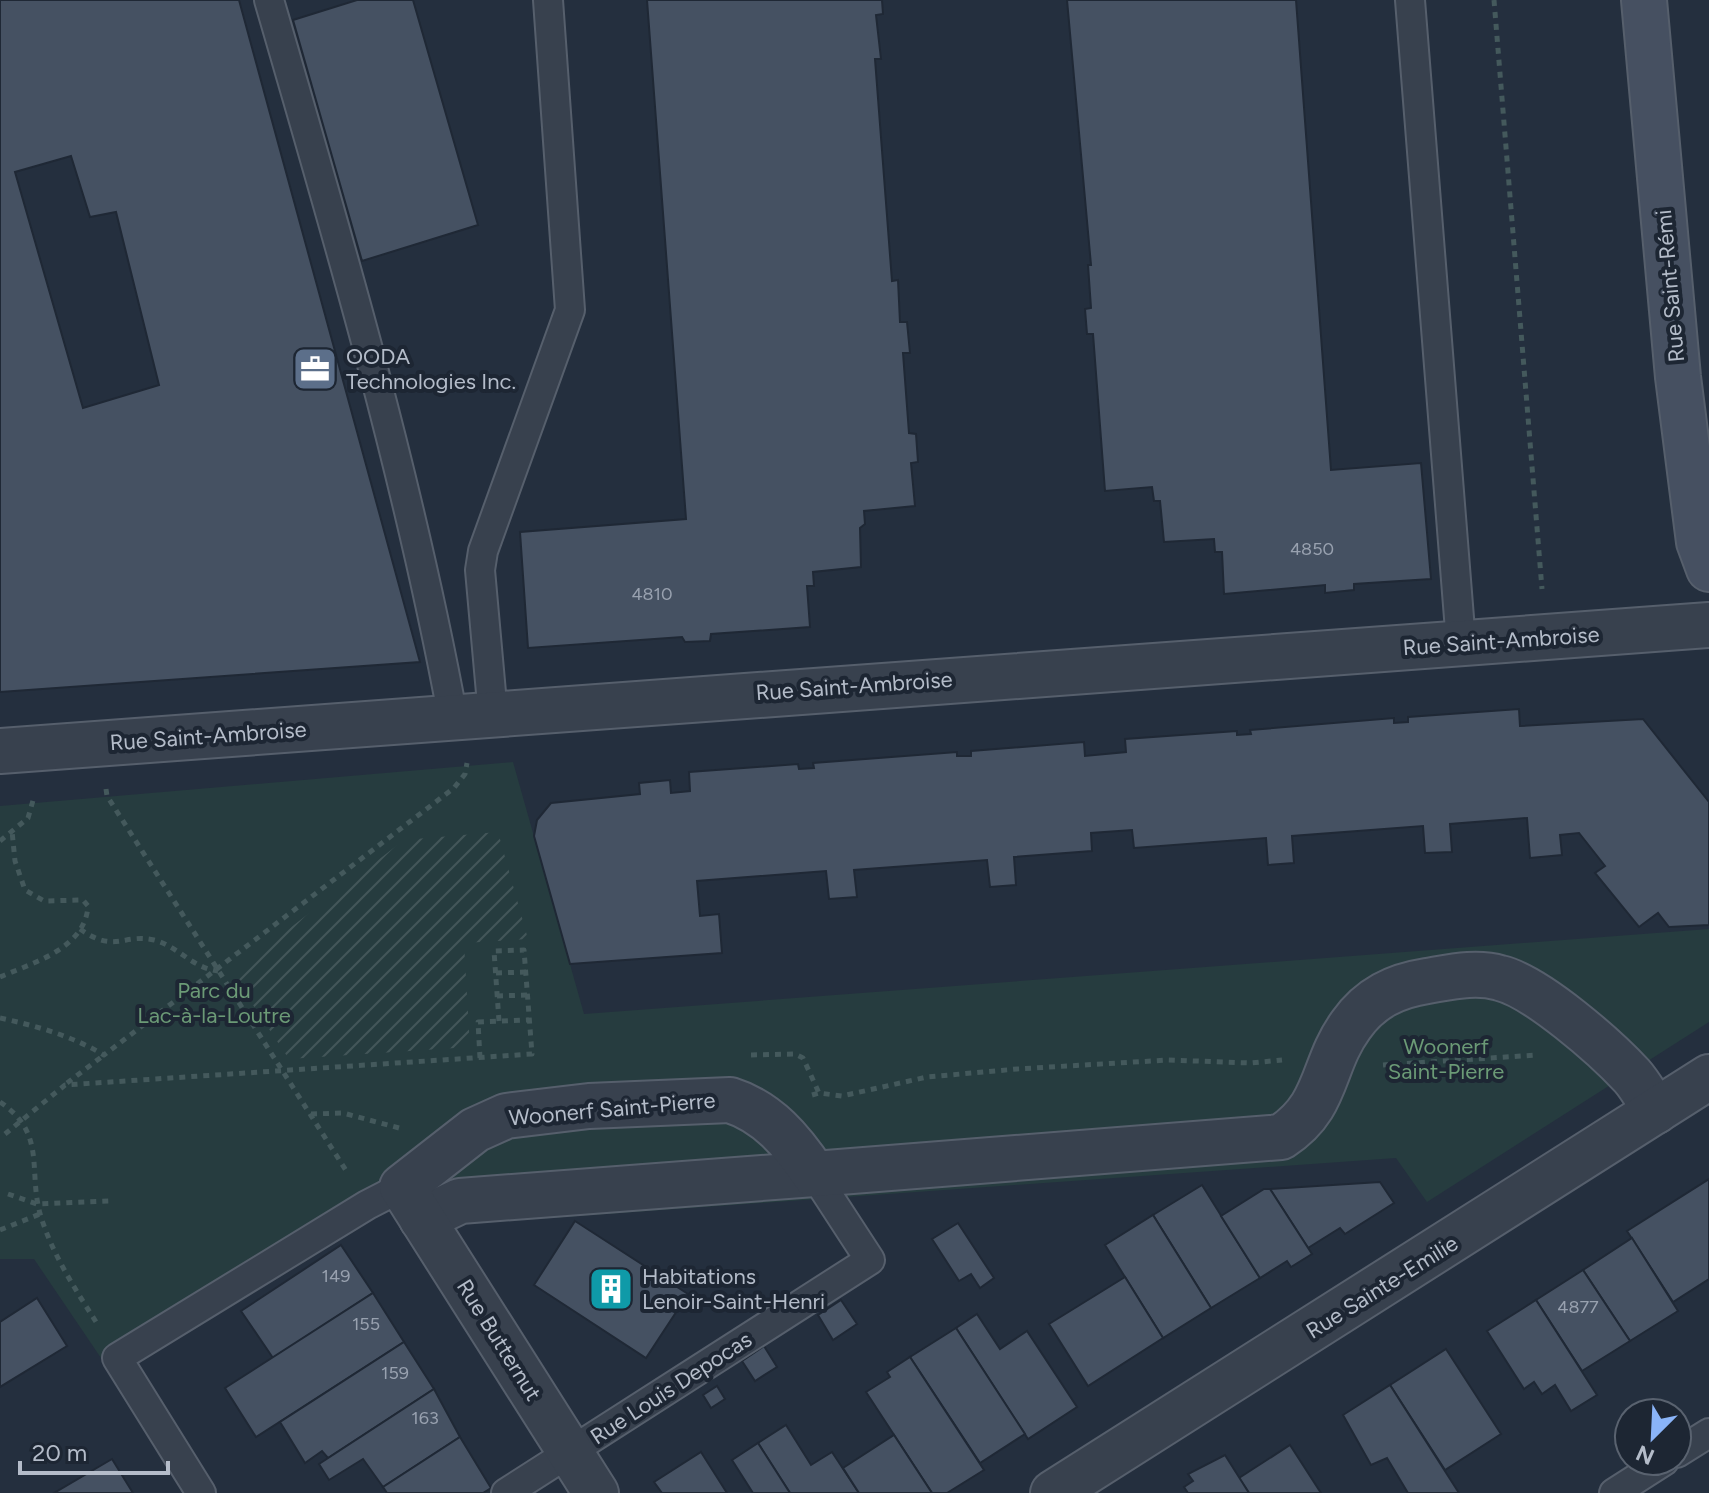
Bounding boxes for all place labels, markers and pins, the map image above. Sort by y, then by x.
place label: OODA Technologies Inc. [346,343,516,395]
office icon: OODA Technologies Inc. [291,345,339,393]
place label: Habitations Lenoir-Saint-Henri [642,1263,825,1315]
building icon: Habitations Lenoir-Saint-Henri [587,1265,635,1313]

